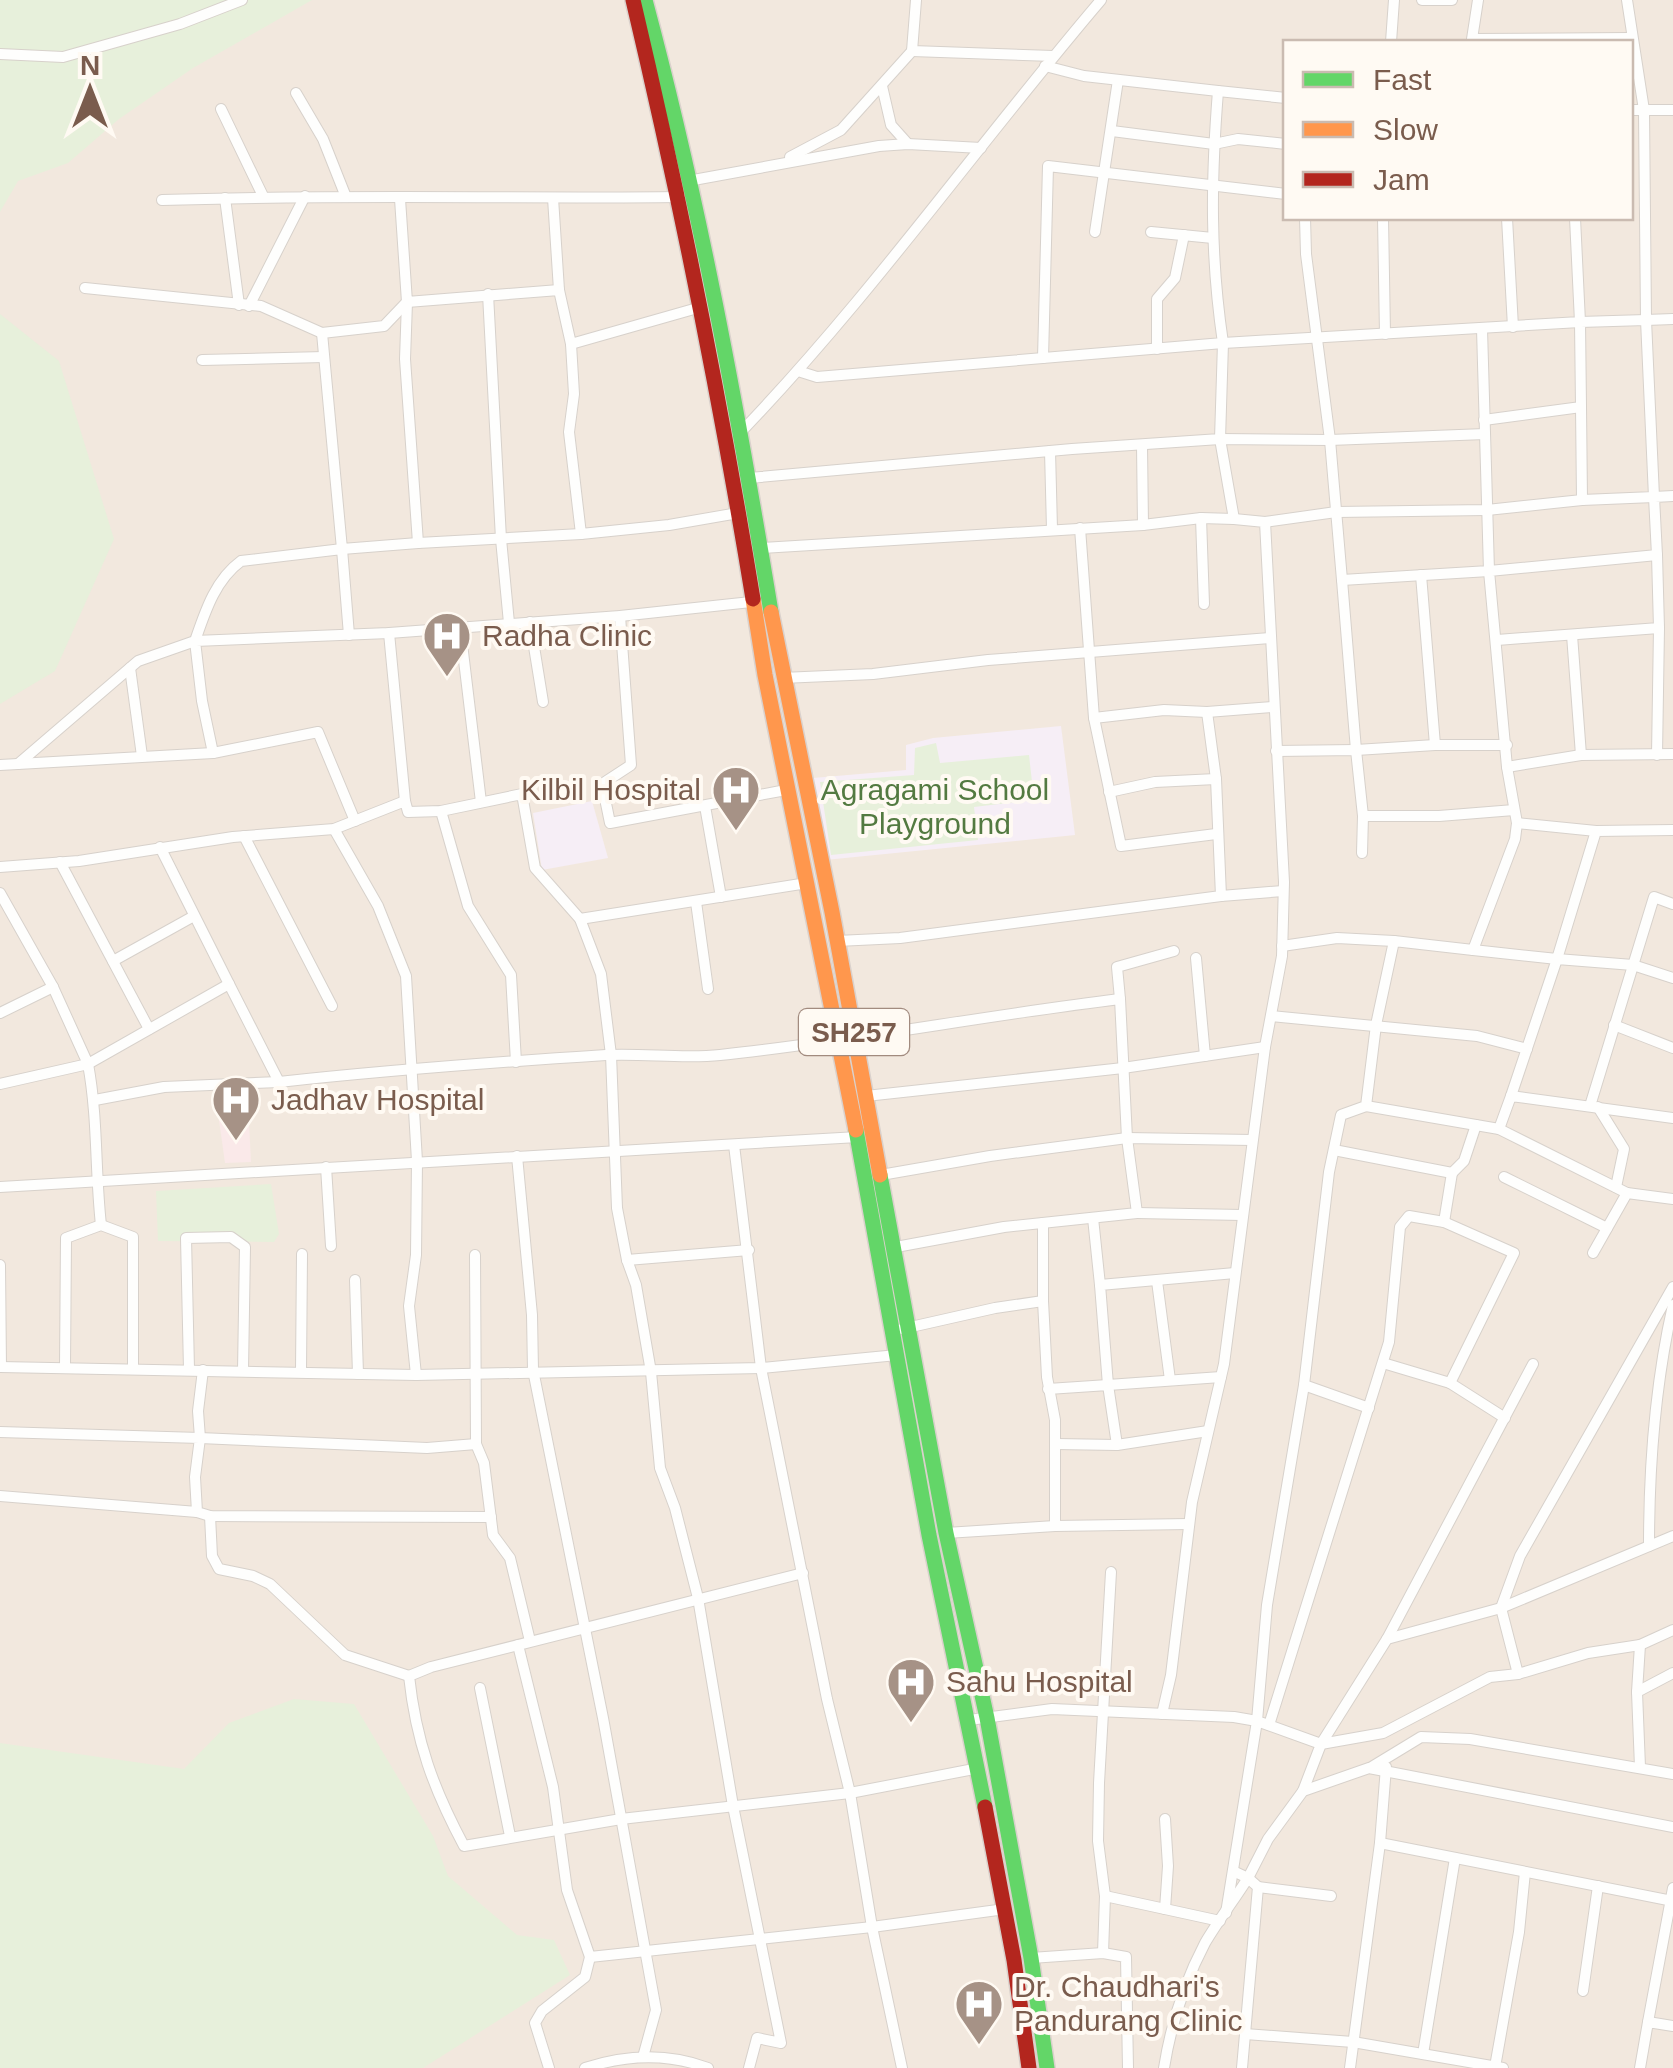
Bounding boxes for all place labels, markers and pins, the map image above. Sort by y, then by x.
hospital icon: Radha Clinic [421,610,473,678]
place label: Radha Clinic [482,619,652,652]
hospital icon: Kilbil Hospital [710,764,762,832]
place label: Kilbil Hospital [521,773,701,806]
hospital icon: Jadhav Hospital [210,1074,262,1142]
place label: Jadhav Hospital [271,1083,484,1116]
hospital icon: Sahu Hospital [885,1656,937,1724]
place label: Sahu Hospital [946,1665,1133,1698]
place label: Dr. Chaudhari's Pandurang Clinic [1014,1970,1242,2037]
hospital icon: Dr. Chaudhari's Pandurang Clinic [953,1978,1005,2046]

